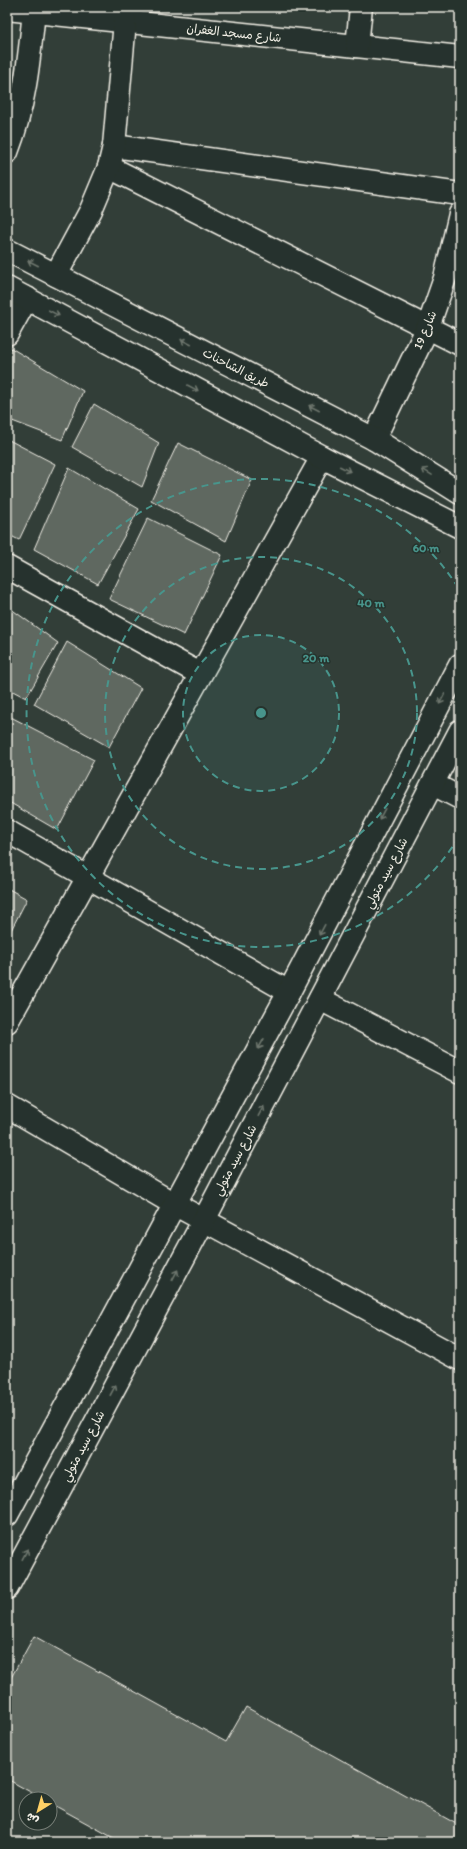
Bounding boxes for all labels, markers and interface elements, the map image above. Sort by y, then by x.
street label: شارع مسجد الغفران [186,21,282,47]
one-way arrow [27,259,39,267]
street label: شارع 19 [411,309,441,352]
one-way arrow [48,310,60,317]
one-way arrow [180,338,192,345]
street label: طريق الشاحنات [200,345,272,391]
one-way arrow [187,384,199,392]
one-way arrow [308,404,320,411]
one-way arrow [339,466,351,473]
one-way arrow [422,468,433,476]
text: 60 m [413,541,440,555]
text: 40 m [357,596,386,610]
text: 20 m [303,651,330,665]
one-way arrow [438,693,445,705]
centre of rings [254,706,268,720]
one-way arrow [378,808,385,820]
street label: شارع سيد متولي [361,835,414,913]
one-way arrow [317,923,325,935]
one-way arrow [256,1038,264,1050]
one-way arrow [258,1105,266,1117]
street label: شارع سيد متولي [210,1122,263,1200]
one-way arrow [171,1269,179,1281]
one-way arrow [110,1384,117,1396]
street label: شارع سيد متولي [58,1408,111,1486]
one-way arrow [22,1548,30,1560]
north arrow [18,1791,58,1831]
text: ش [24,1810,41,1827]

